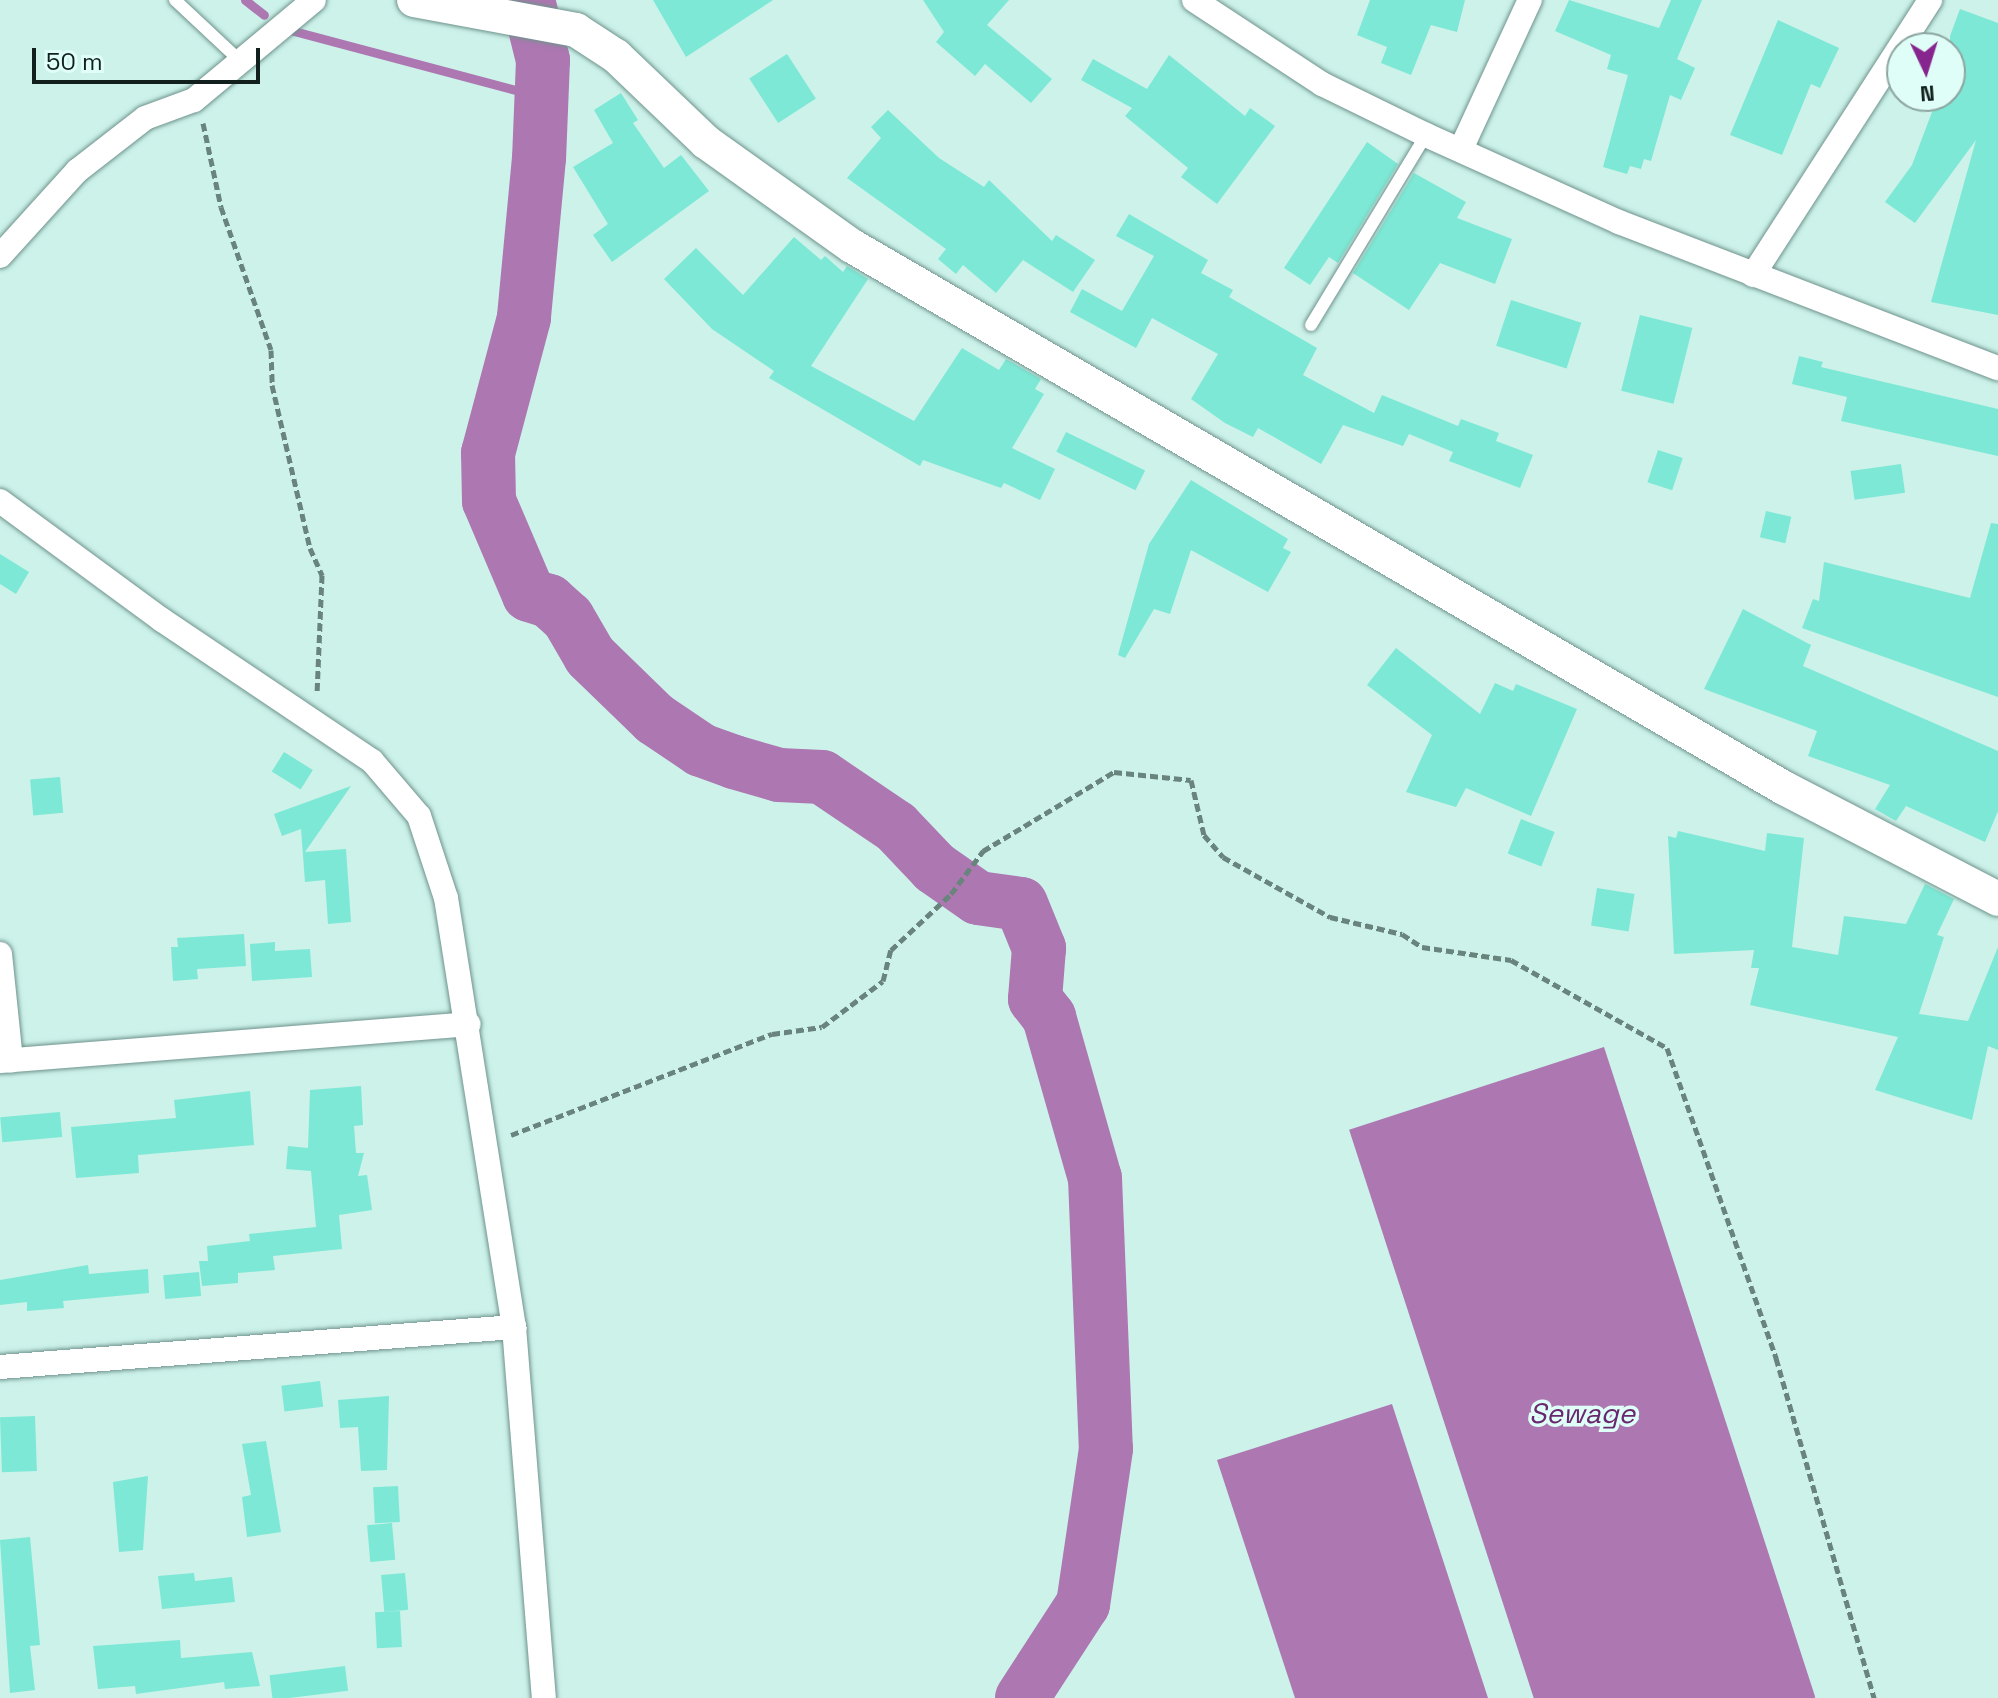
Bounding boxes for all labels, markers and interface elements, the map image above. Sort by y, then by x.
scale bar [36,32,264,82]
north arrow [1886,32,1966,112]
text: 50 m [46,46,103,77]
text: N [1919,79,1936,108]
water label: Sewage [1529,1396,1635,1430]

